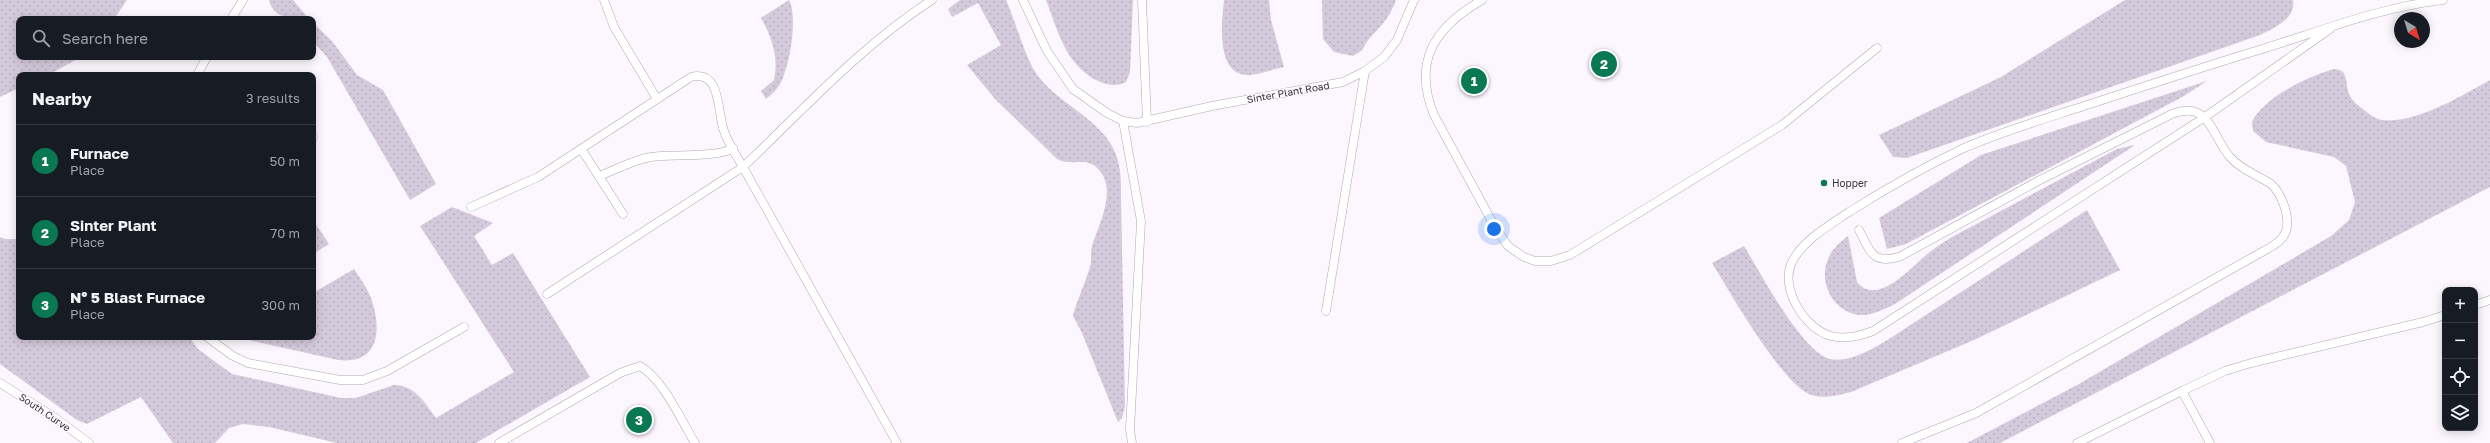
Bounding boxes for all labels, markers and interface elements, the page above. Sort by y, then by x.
north arrow [2394,12,2430,48]
search box [16,16,316,60]
icon: search [30,27,52,49]
text: Search here [62,29,148,47]
pin: 2 [1591,49,1617,79]
pin: 1 [1461,66,1487,96]
street label: Sinter Plant Road [1246,79,1330,105]
text: Nearby [32,88,92,109]
text: 3 results [246,90,300,106]
text: Furnace [70,144,129,162]
text: 1 [42,153,48,169]
text: 50 m [270,153,300,169]
text: Place [70,162,105,178]
place label: Hopper [1832,177,1868,189]
marker: Hopper [1819,178,1829,188]
text: Sinter Plant [70,216,157,234]
your location [1484,219,1504,239]
text: 2 [41,225,49,241]
text: 70 m [270,225,300,241]
text: Place [70,234,105,250]
map controls [2442,287,2478,431]
button: + [2442,287,2478,323]
text: Nº 5 Blast Furnace [70,288,205,306]
text: 3 [41,297,49,313]
text: 300 m [262,297,300,313]
text: Place [70,306,105,322]
button: − [2442,323,2478,359]
button: locate [2442,359,2478,395]
street label: South Curve [17,390,73,434]
button: layers [2442,395,2478,431]
pin: 3 [626,405,652,435]

